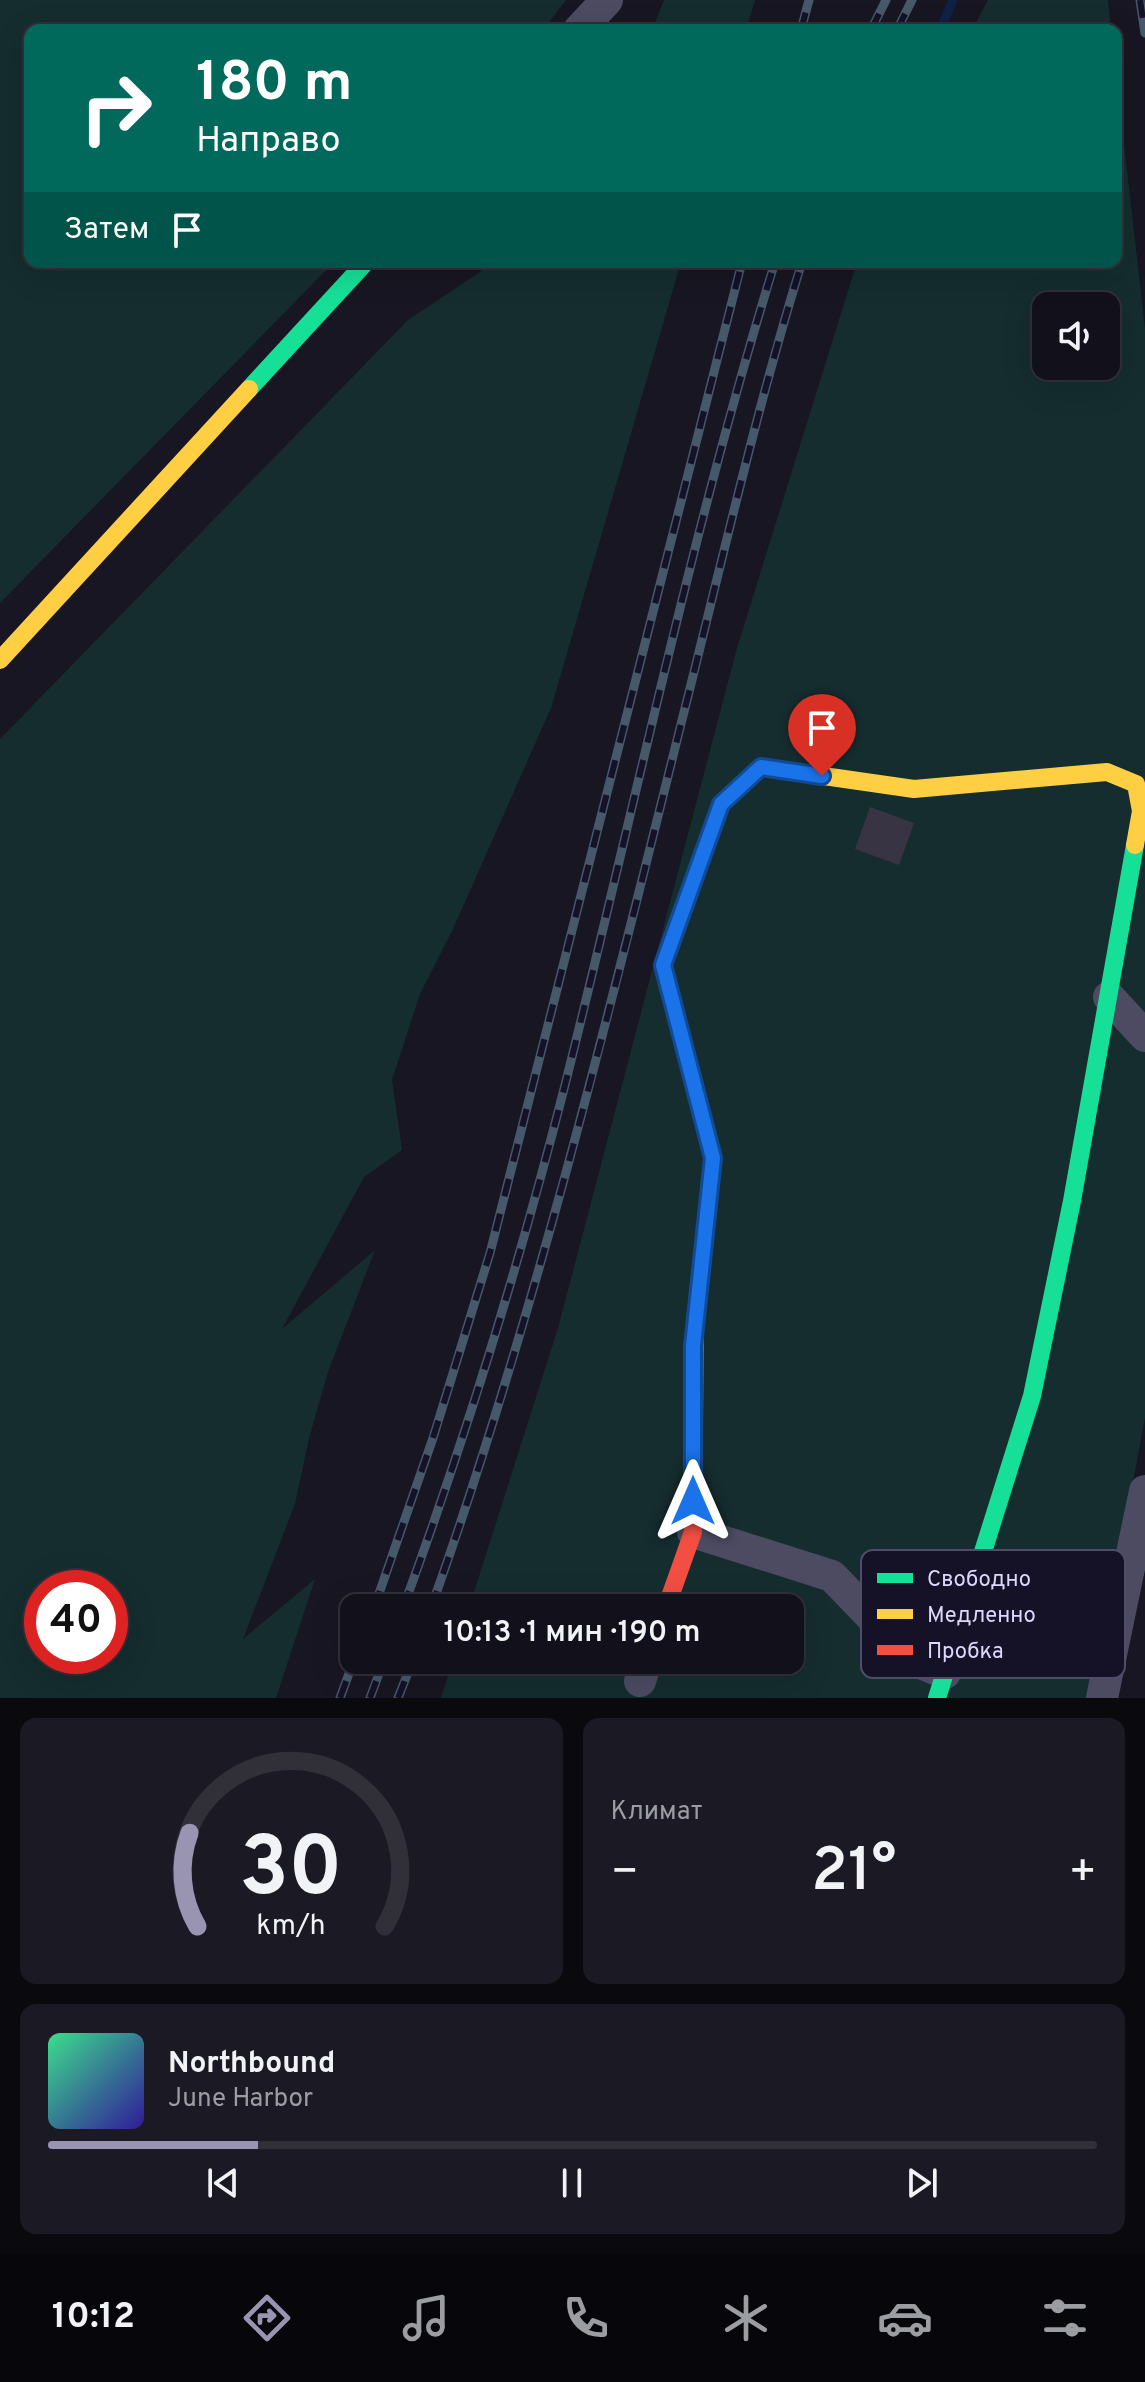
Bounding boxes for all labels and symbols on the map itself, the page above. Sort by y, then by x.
pin [788,694,856,776]
position arrow [651,1459,735,1543]
legend [861,1550,1125,1678]
text: Свободно [927,1567,1031,1594]
speed limit sign: 40 [24,1570,128,1674]
text: Медленно [927,1603,1036,1630]
text: Пробка [927,1639,1004,1666]

